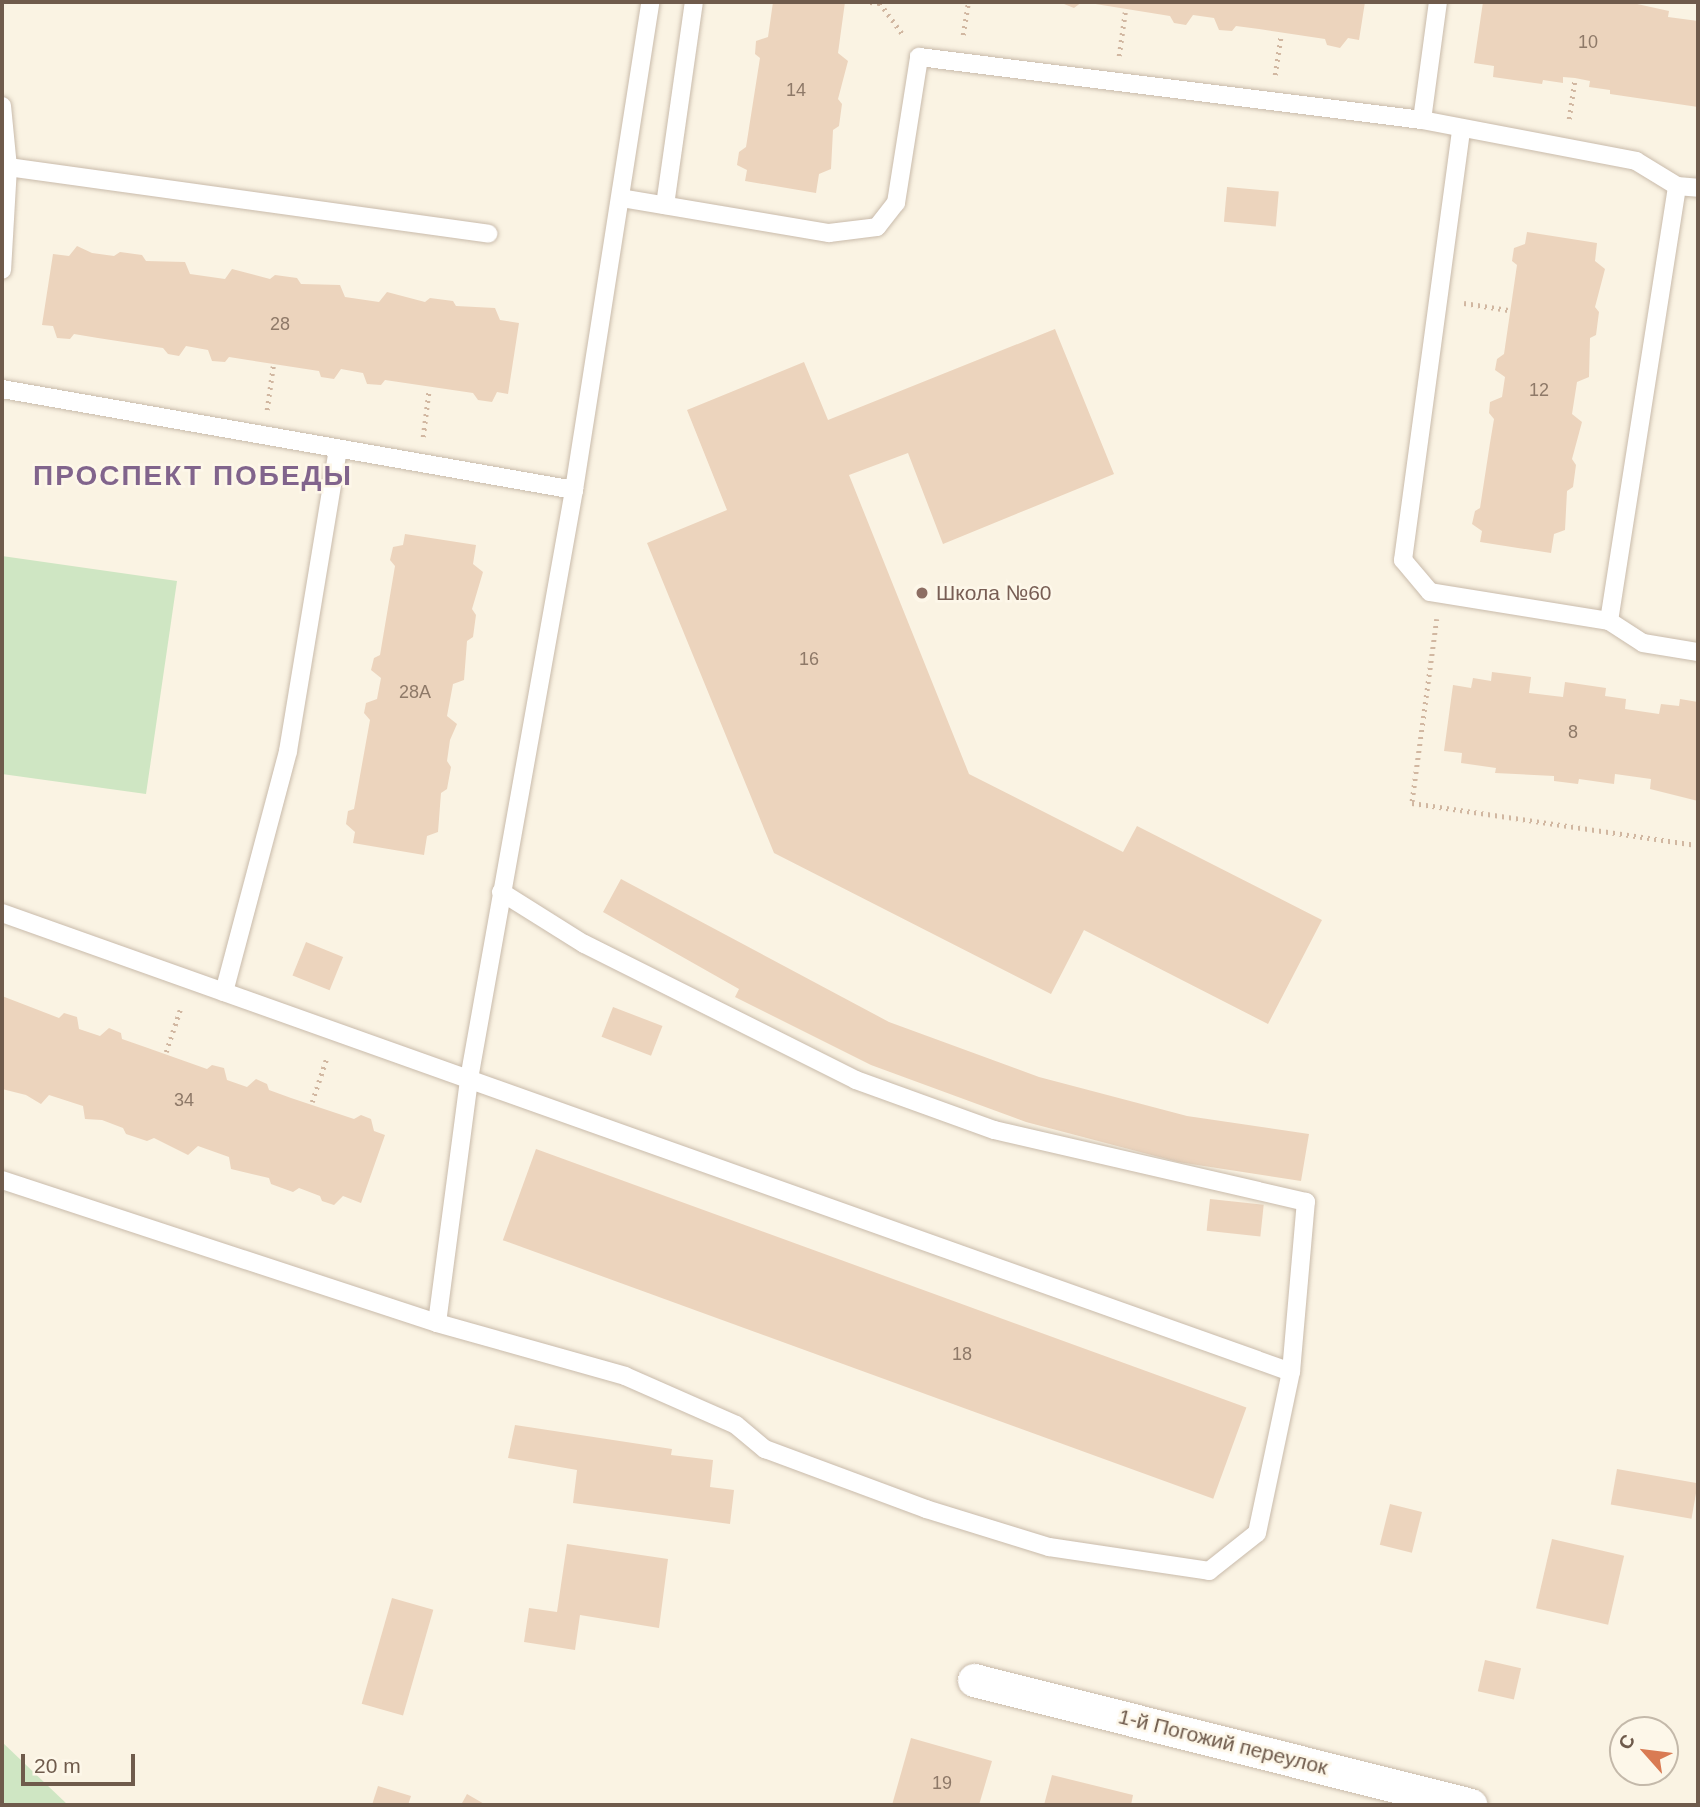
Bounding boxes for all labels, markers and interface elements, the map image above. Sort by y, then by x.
house number: 10 [1578,31,1598,53]
house number: 14 [786,79,806,101]
house number: 28 [270,313,290,335]
house number: 12 [1529,379,1549,401]
district label: ПРОСПЕКТ ПОБЕДЫ [35,459,351,493]
place label: Школа №60 [936,580,1052,606]
marker: Школа №60 [914,585,930,601]
house number: 16 [799,648,819,670]
house number: 28А [399,681,431,703]
house number: 8 [1568,721,1578,743]
house number: 34 [174,1089,194,1111]
house number: 18 [952,1343,972,1365]
street label: 1-й Погожий переулок [1116,1704,1330,1780]
north arrow [1609,1716,1679,1786]
text: С [1614,1731,1639,1753]
scale bar [24,1741,138,1785]
text: 20 m [34,1754,81,1777]
house number: 19 [932,1772,952,1794]

